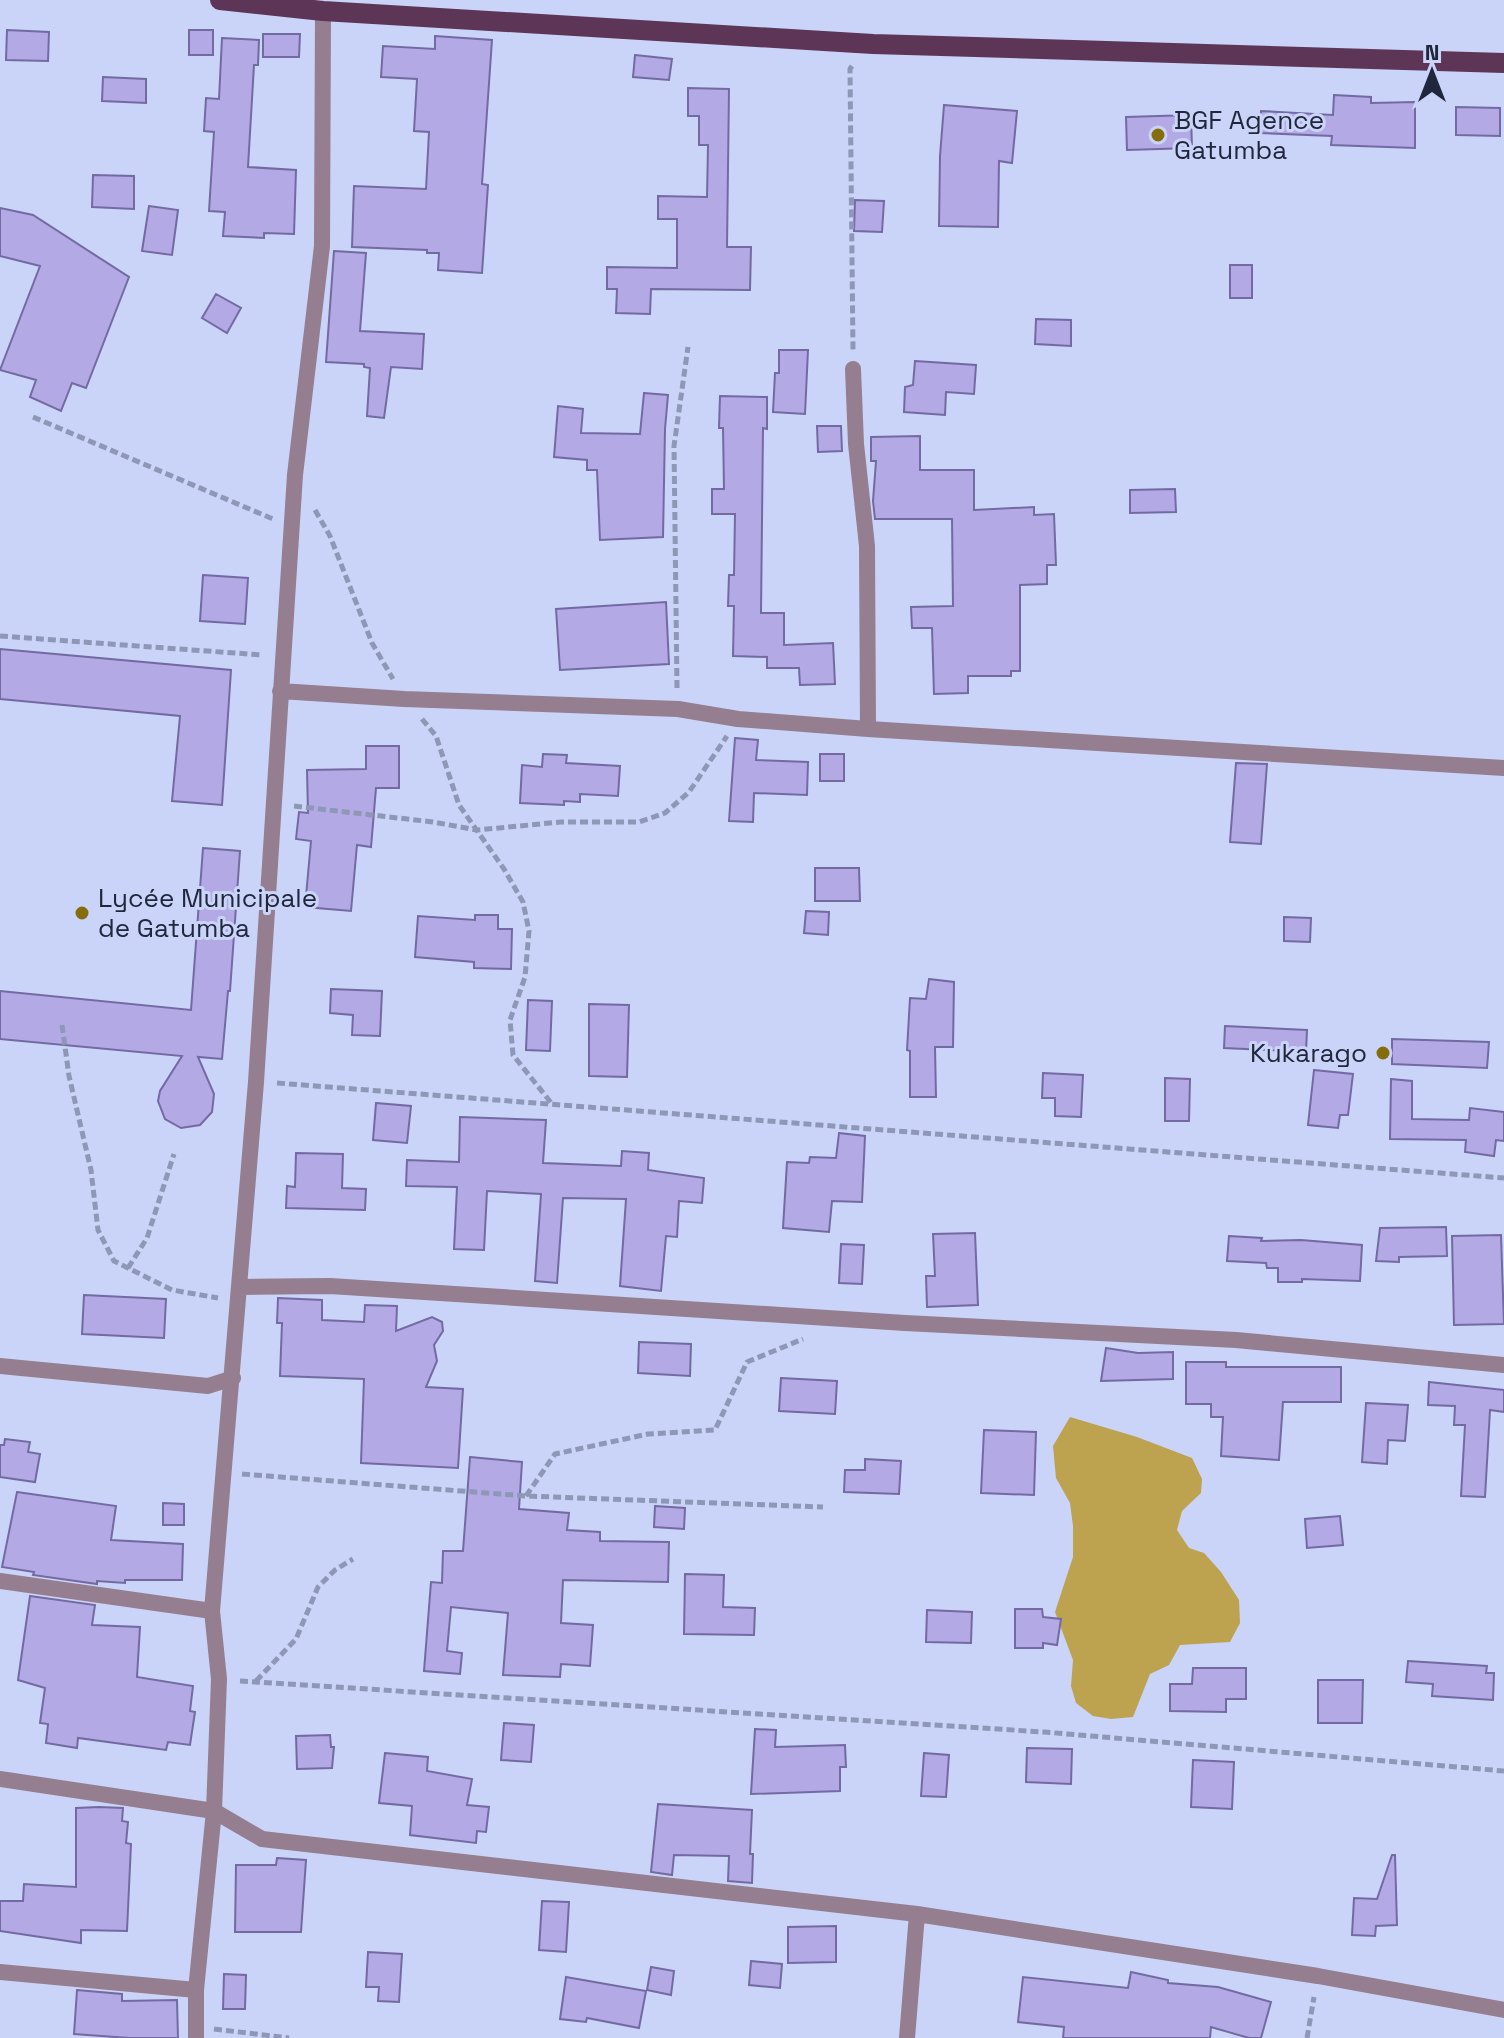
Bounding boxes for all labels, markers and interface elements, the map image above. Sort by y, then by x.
north arrow [1392,32,1472,112]
text: N [1425,38,1439,66]
place label: BGF Agence Gatumba [1174,103,1324,167]
marker: BGF Agence Gatumba [1149,126,1167,144]
place label: Lycée Municipale de Gatumba [98,881,317,945]
marker: Lycée Municipale de Gatumba [73,904,91,922]
place label: Kukarago [1250,1036,1367,1070]
marker: Kukarago [1374,1044,1392,1062]

